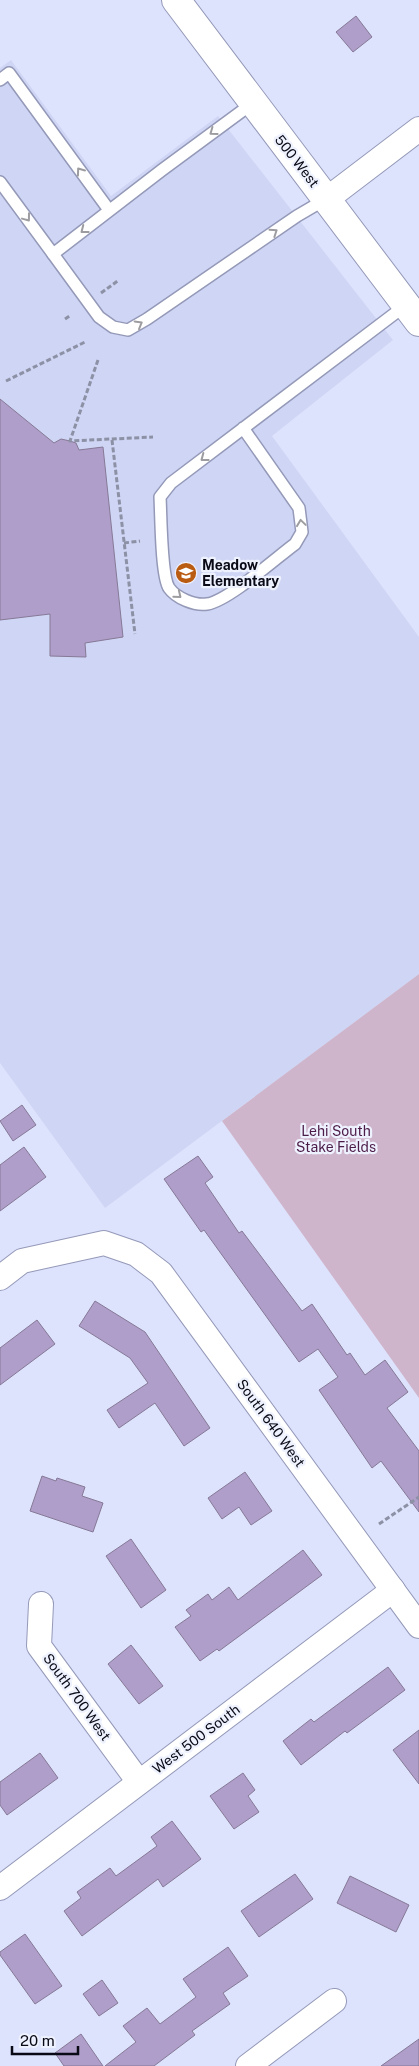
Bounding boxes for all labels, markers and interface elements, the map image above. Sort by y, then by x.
one-way arrow [209,126,219,135]
street label: 500 West [272,132,322,190]
one-way arrow [78,168,86,177]
one-way arrow [21,212,29,221]
one-way arrow [80,224,90,233]
one-way arrow [268,229,277,238]
one-way arrow [134,320,143,330]
one-way arrow [201,452,210,460]
one-way arrow [296,518,307,526]
place label: Meadow Elementary [202,557,279,589]
school or university icon: Meadow Elementary [174,561,198,585]
one-way arrow [172,589,181,598]
park label: Lehi South Stake Fields [296,1123,376,1155]
street label: South 640 West [234,1376,308,1470]
street label: South 700 West [40,1650,114,1744]
street label: West 500 South [149,1701,243,1777]
scale bar [12,2024,79,2056]
text: 20 m [20,2032,55,2049]

